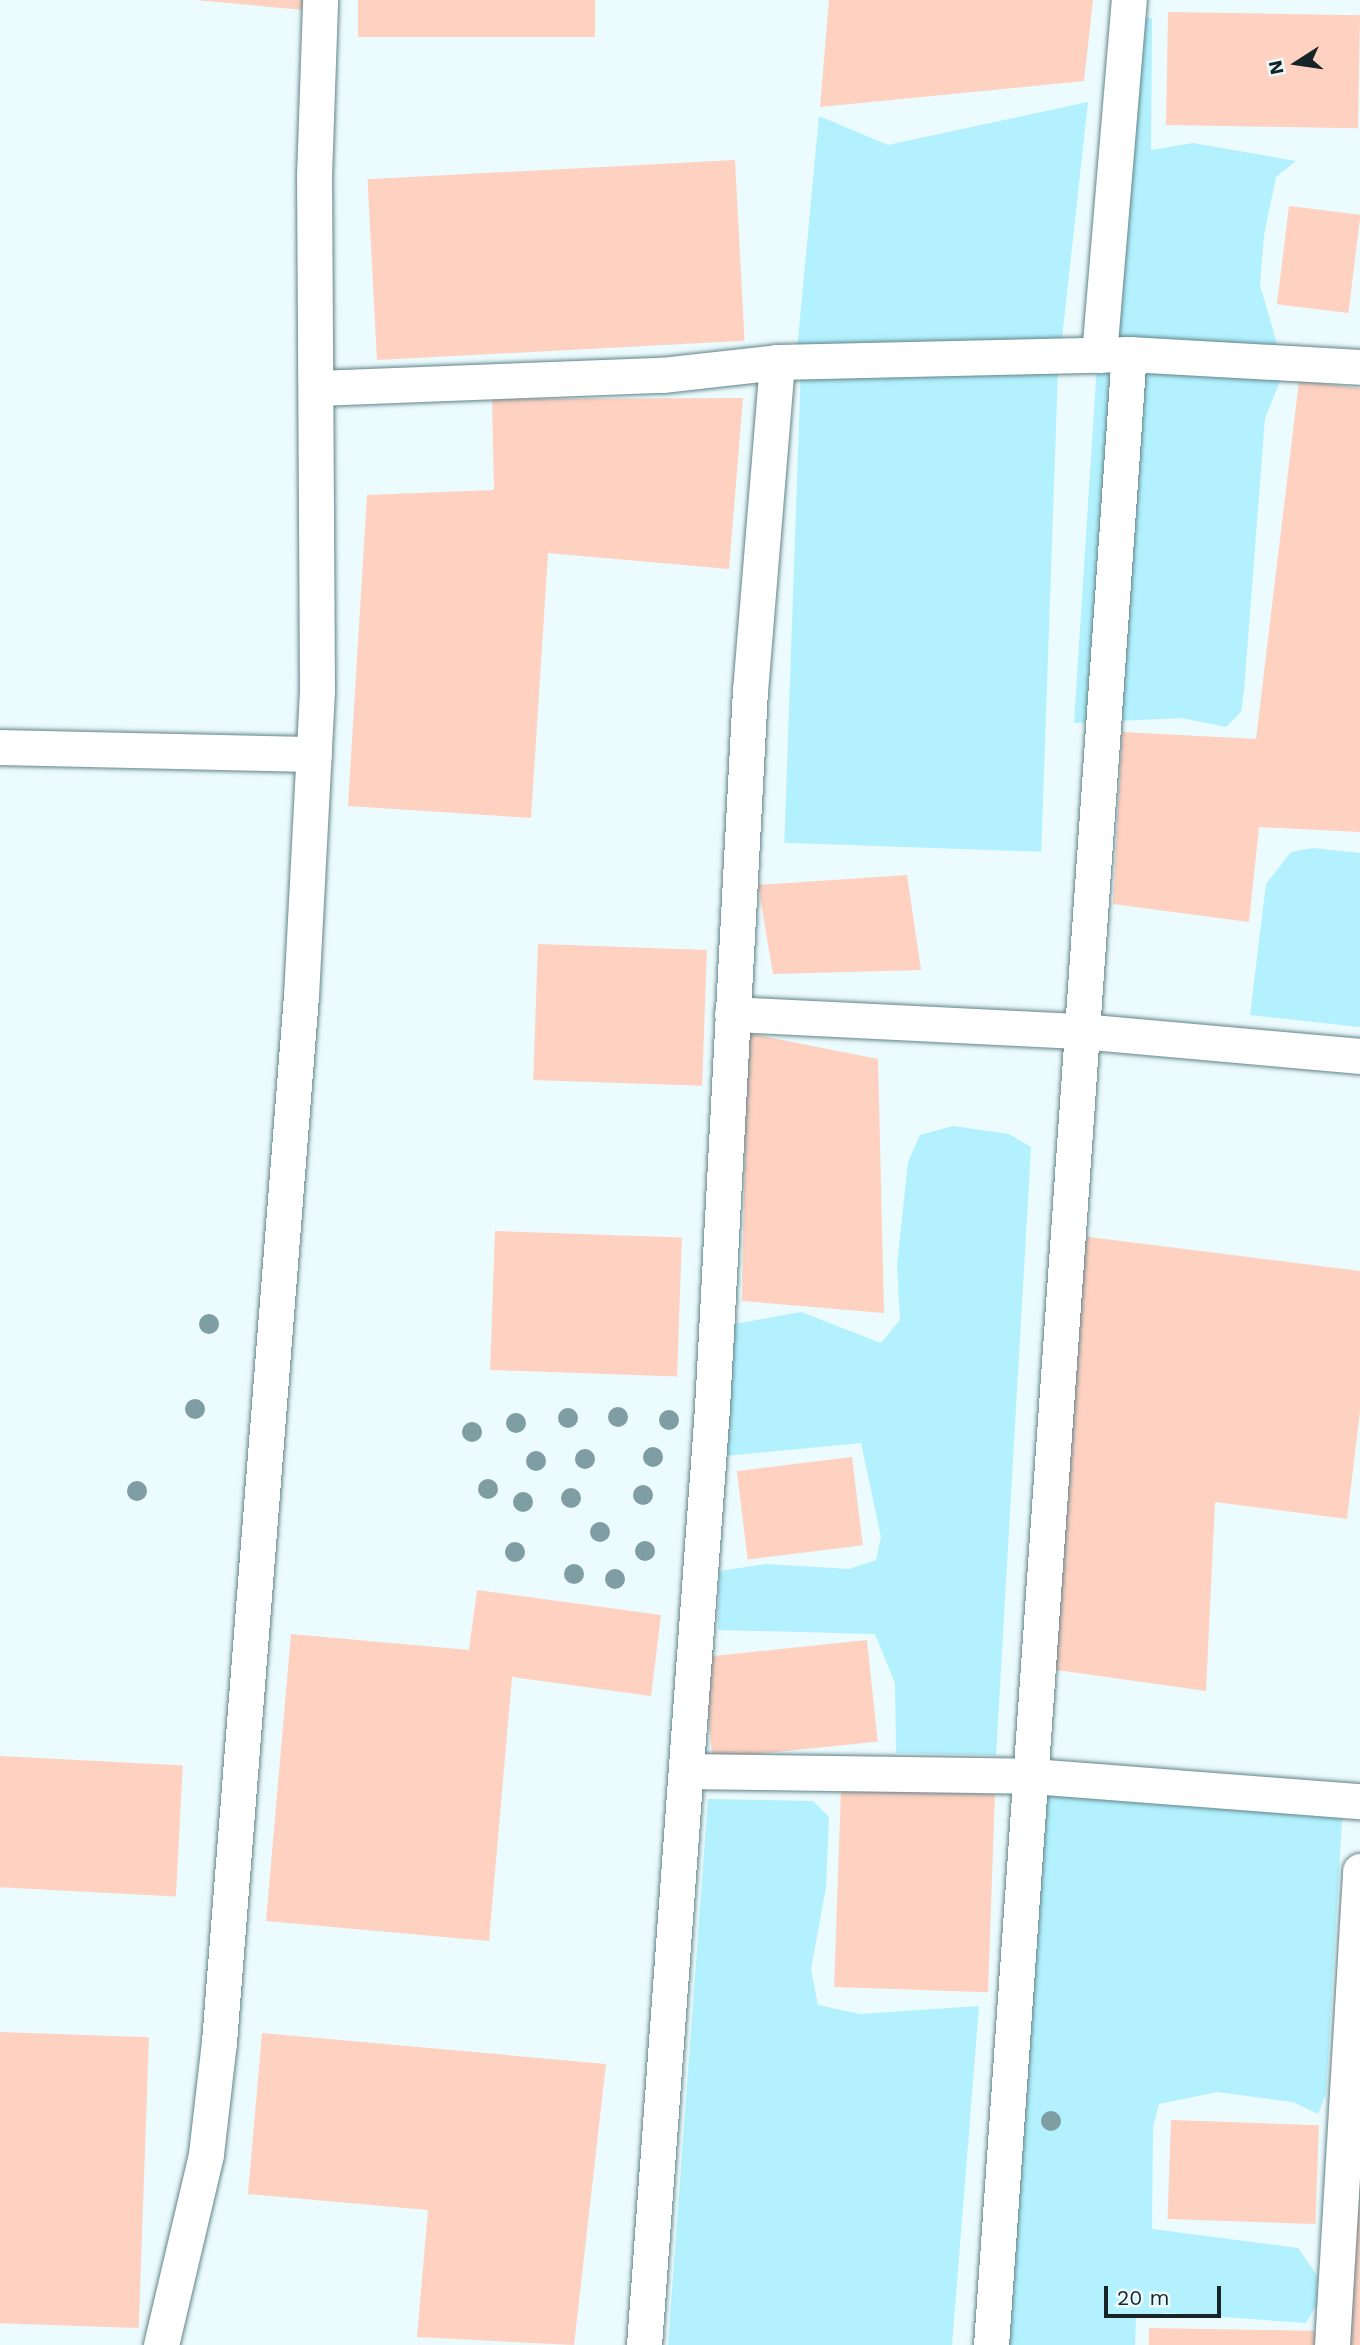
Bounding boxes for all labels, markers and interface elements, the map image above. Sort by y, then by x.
north arrow [1262,28,1332,98]
text: N [1263,58,1289,77]
scale bar [1108,2272,1225,2316]
text: 20 m [1117,2285,1169,2310]

